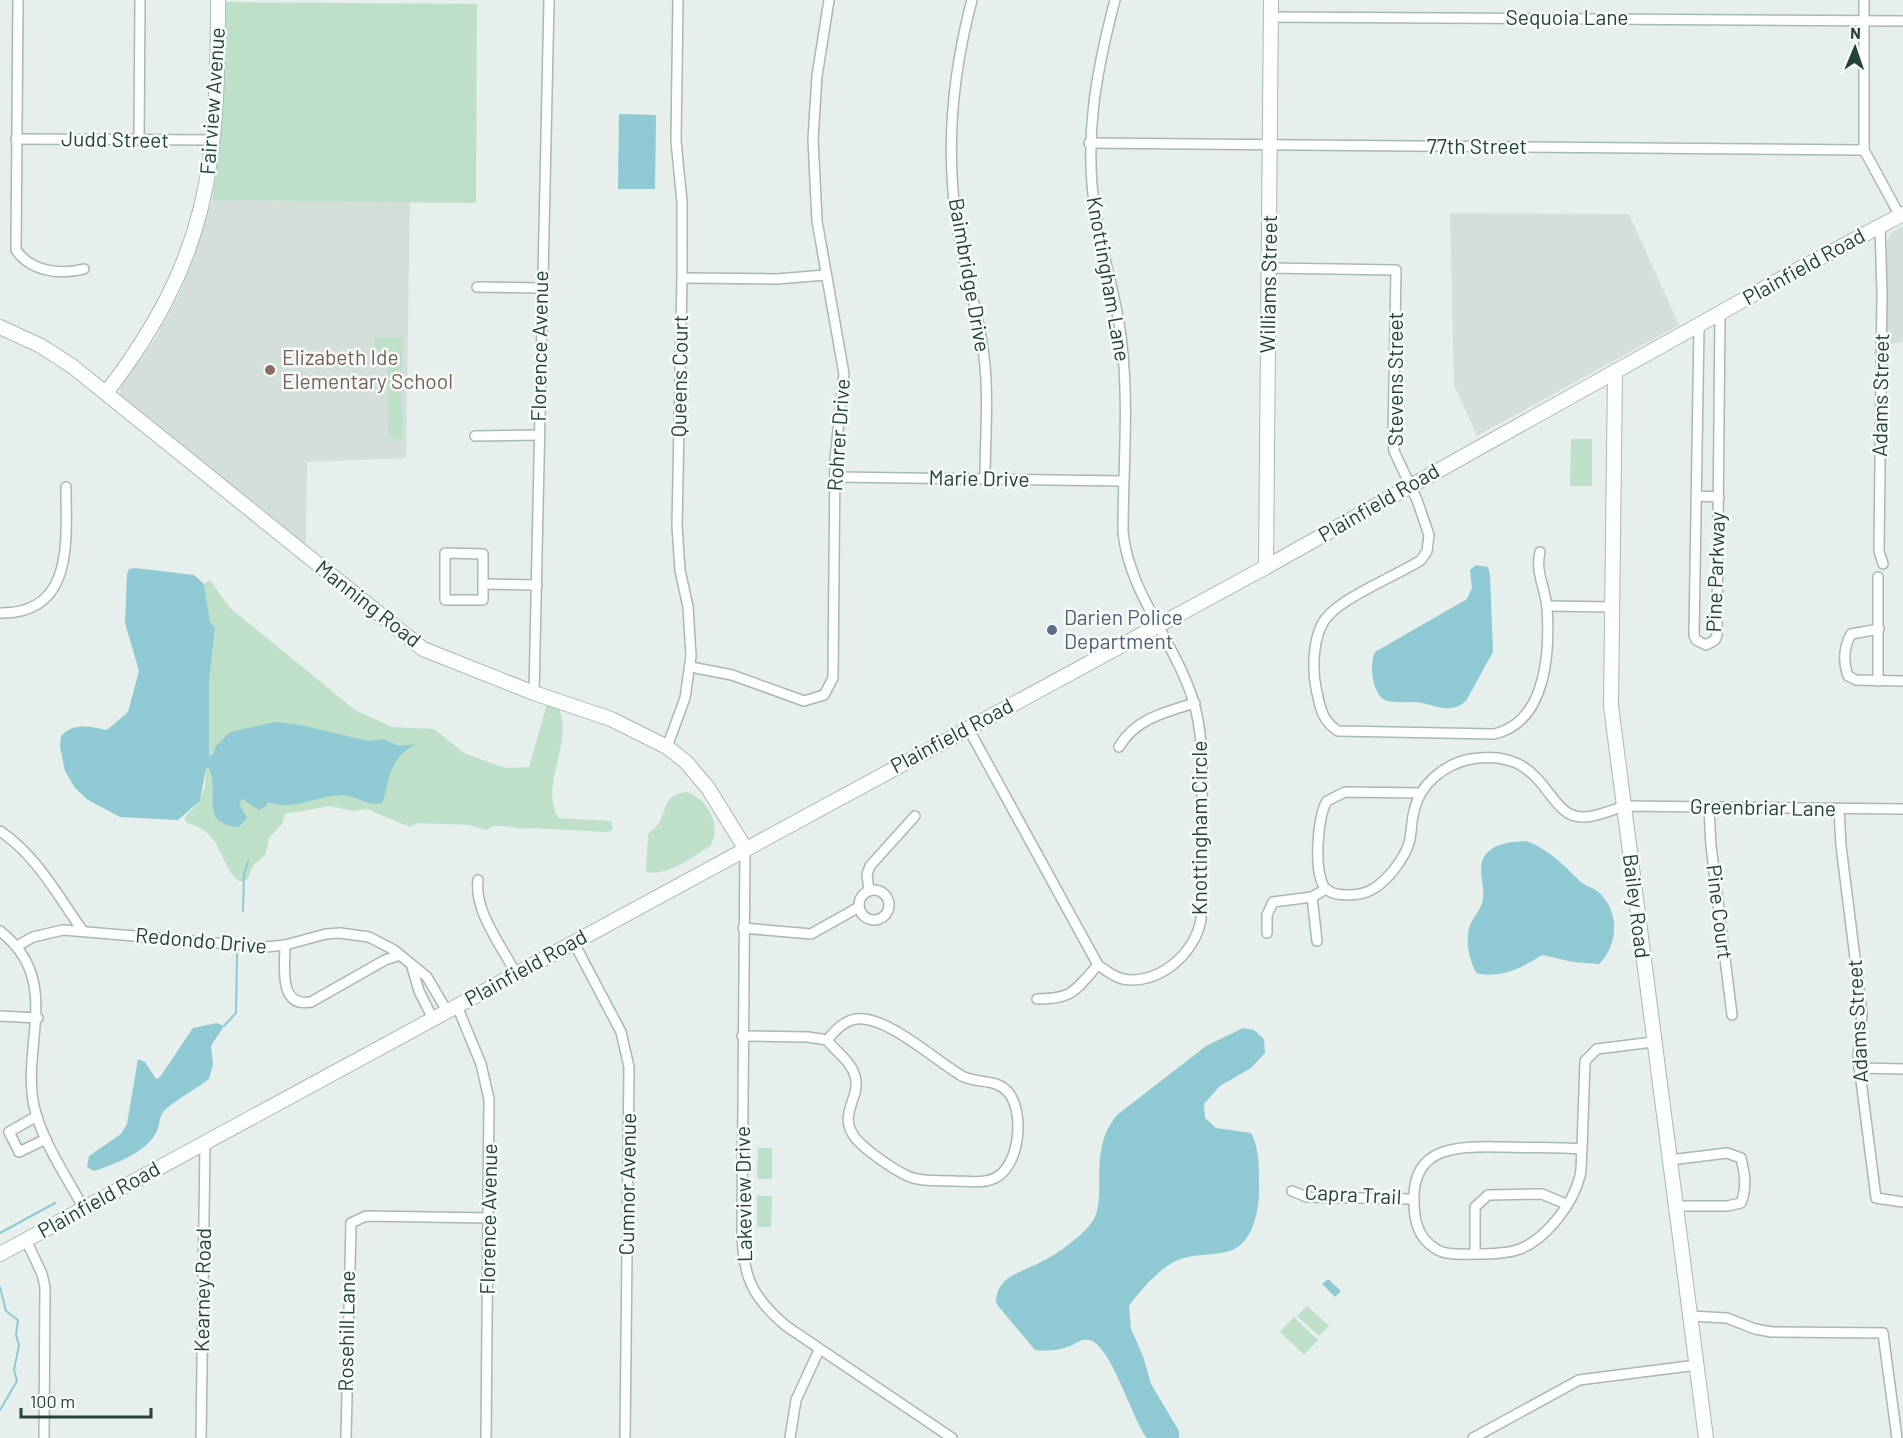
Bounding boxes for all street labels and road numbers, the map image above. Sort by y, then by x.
street label: Sequoia Lane [1505,4,1629,29]
street label: Fairview Avenue [194,26,229,176]
street label: Judd Street [61,125,169,152]
street label: 77th Street [1427,133,1527,158]
street label: Knottingham Lane [1083,194,1136,363]
street label: Baimbridge Drive [945,196,996,354]
street label: Williams Street [1254,214,1281,353]
street label: Plainfield Road [1738,222,1869,310]
street label: Florence Avenue [525,270,552,422]
street label: Stevens Street [1382,312,1407,446]
street label: Queens Court [665,315,692,437]
street label: Adams Street [1866,333,1893,457]
street label: Rohrer Drive [821,378,854,492]
street label: Plainfield Road [1313,457,1443,546]
street label: Marie Drive [928,464,1030,491]
street label: Pine Parkway [1700,511,1729,633]
street label: Manning Road [311,554,427,652]
street label: Plainfield Road [886,692,1017,778]
street label: Knottingham Circle [1186,741,1211,915]
street label: Greenbriar Lane [1690,793,1836,820]
street label: Bailey Road [1619,852,1656,960]
street label: Pine Court [1702,863,1739,961]
street label: Redondo Drive [134,921,268,958]
street label: Plainfield Road [460,923,591,1011]
street label: Adams Street [1841,959,1872,1083]
street label: Cumnor Avenue [613,1112,640,1255]
street label: Lakeview Drive [729,1126,756,1262]
street label: Florence Avenue [474,1143,501,1295]
street label: Plainfield Road [33,1155,164,1243]
street label: Capra Trail [1304,1178,1402,1209]
street label: Kearney Road [188,1228,215,1352]
street label: Rosehill Lane [332,1270,359,1392]

